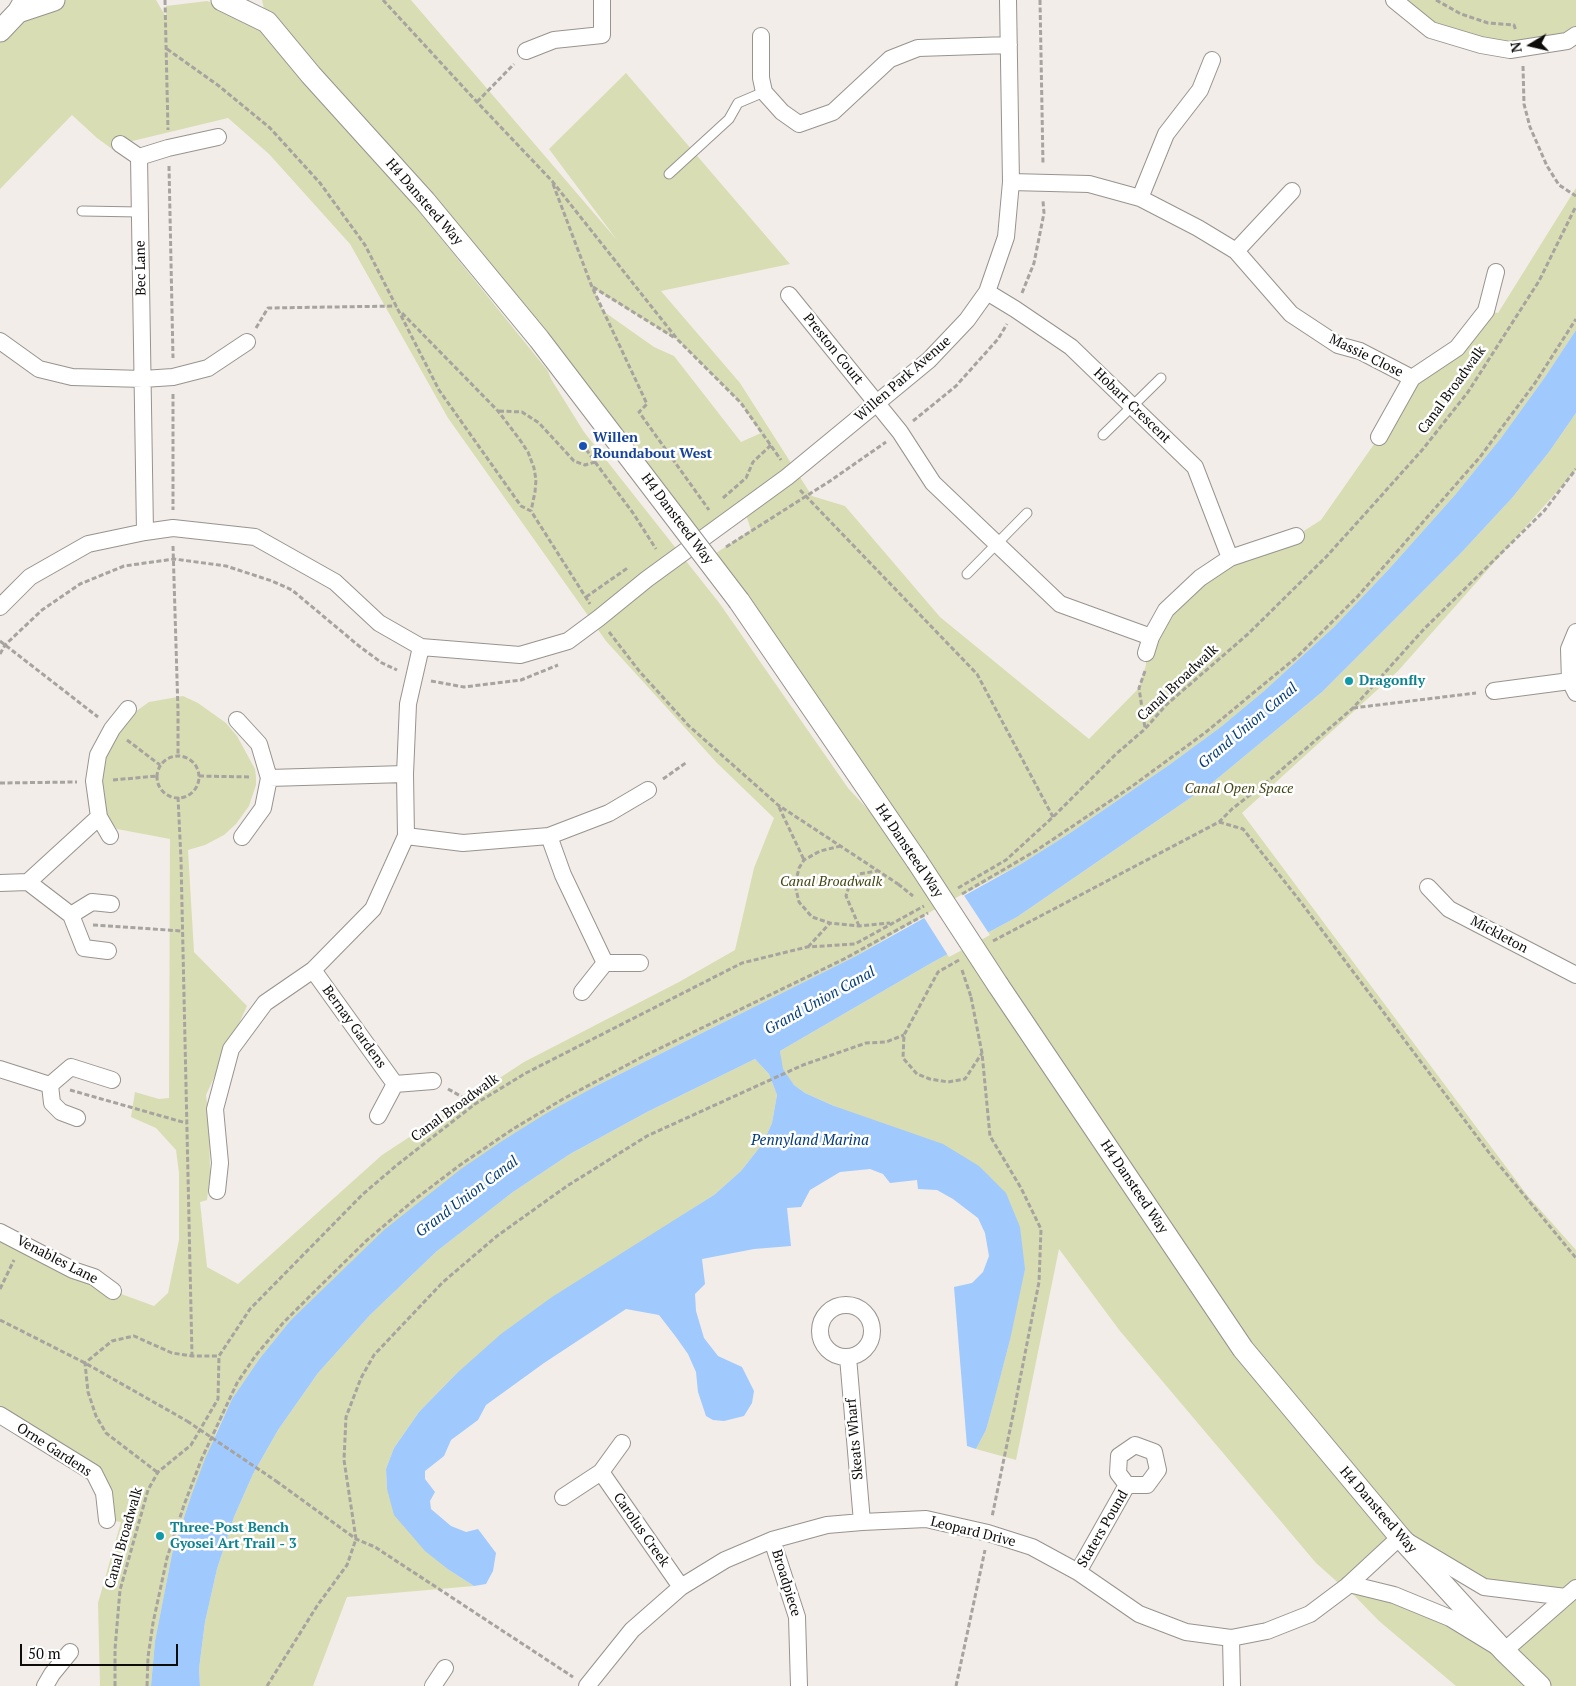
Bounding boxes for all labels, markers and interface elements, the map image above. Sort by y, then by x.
north arrow [1506,20,1556,70]
text: N [1505,41,1526,54]
street label: H4 Dansteed Way [382,155,466,249]
street label: Bec Lane [132,240,150,296]
street label: Preston Court [799,310,867,388]
street label: Massie Close [1326,331,1406,381]
street label: Willen Park Avenue [852,333,954,425]
street label: Canal Broadwalk [1415,343,1489,437]
street label: Hobart Crescent [1090,365,1174,447]
place label: Willen Roundabout West [593,430,712,462]
marker: Willen Roundabout West [577,440,589,452]
street label: H4 Dansteed Way [637,470,717,568]
street label: Canal Broadwalk [1134,641,1222,725]
place label: Dragonfly [1359,673,1425,689]
marker: Dragonfly [1343,675,1355,687]
water label: Grand Union Canal [1195,679,1301,773]
park label: Canal Open Space [1185,781,1293,797]
street label: H4 Dansteed Way [872,801,946,901]
park label: Canal Broadwalk [780,874,882,890]
street label: Mickleton [1467,913,1531,957]
water label: Grand Union Canal [762,963,878,1039]
street label: Bernay Gardens [318,982,390,1072]
street label: Canal Broadwalk [408,1071,502,1145]
water label: Pennyland Marina [751,1132,869,1150]
street label: H4 Dansteed Way [1097,1137,1171,1237]
water label: Grand Union Canal [412,1153,522,1241]
street label: Venables Lane [13,1232,101,1288]
street label: Skeats Wharf [843,1397,867,1481]
street label: Orne Gardens [13,1420,95,1480]
street label: H4 Dansteed Way [1336,1463,1420,1557]
street label: Canal Broadwalk [102,1486,146,1590]
street label: Staters Pound [1074,1487,1132,1571]
street label: Carolus Creek [609,1490,673,1570]
street label: Leopard Drive [929,1513,1017,1551]
place label: Three-Post Bench Gyosei Art Trail - 3 [170,1520,297,1552]
marker: Three-Post Bench Gyosei Art Trail - 3 [154,1530,166,1542]
street label: Broadpiece [768,1548,804,1618]
scale bar [22,1634,180,1666]
text: 50 m [28,1643,61,1663]

